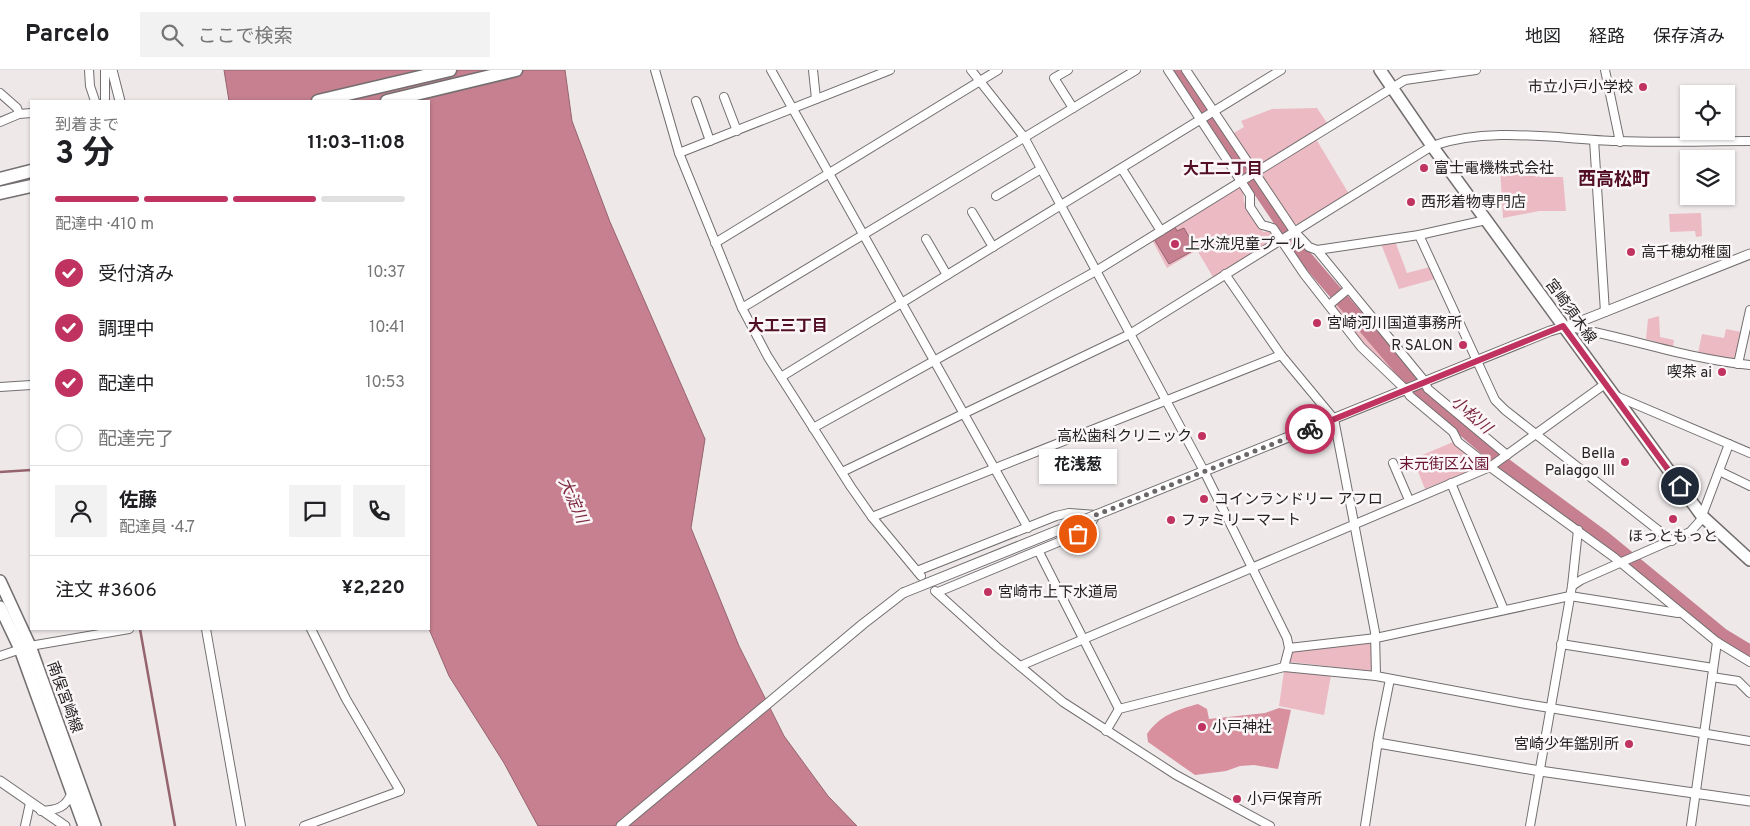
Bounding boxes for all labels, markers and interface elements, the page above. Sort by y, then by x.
search box [140,12,490,57]
text: Parcelo [25,20,110,50]
icon: search [158,21,186,49]
text: ここで検索 [198,25,293,49]
text: 地図 [1525,26,1561,49]
text: 経路 [1589,26,1625,49]
text: 保存済み [1653,26,1725,49]
place label: 市立小戸小学校 [1528,79,1633,98]
marker: 市立小戸小学校 [1637,81,1649,93]
map controls [1680,85,1735,205]
button: locate [1680,85,1735,140]
text: 到着まで [55,116,119,136]
text: 11:03–11:08 [308,131,405,155]
text: 3 分 [55,135,114,175]
button: layers [1680,150,1735,205]
place label: 富士電機株式会社 [1434,159,1554,179]
district label: 大工二丁目 [1183,160,1263,180]
marker: 富士電機株式会社 [1418,162,1430,174]
district label: 西高松町 [1578,169,1650,192]
place label: 西形着物専門店 [1421,194,1526,213]
marker: 西形着物専門店 [1405,196,1417,208]
text: 配達中 · 410 m [55,215,154,235]
place label: 上水流児童プール [1185,236,1305,255]
marker: 上水流児童プール [1169,238,1181,250]
place label: 高千穂幼稚園 [1641,244,1731,263]
marker: 高千穂幼稚園 [1625,246,1637,258]
icon: check [55,259,83,287]
text: 受付済み [98,263,174,287]
text: 10:37 [367,263,405,283]
street label: 宮崎須木線 [1540,276,1600,348]
icon: check [55,314,83,342]
place label: 宮崎河川国道事務所 [1327,315,1462,334]
district label: 大工三丁目 [748,317,828,337]
marker: 宮崎河川国道事務所 [1311,317,1323,329]
text: 調理中 [98,318,155,342]
text: 10:41 [369,318,405,338]
place label: R SALON [1391,337,1453,356]
marker: R SALON [1457,339,1469,351]
place label: 喫茶 ai [1667,364,1712,383]
marker: 喫茶 ai [1716,366,1728,378]
icon: check [55,369,83,397]
text: 配達中 [98,373,155,397]
text: 10:53 [366,373,405,393]
water label: 小松川 [1446,392,1497,440]
courier [1285,404,1335,454]
icon: bike [1296,415,1324,443]
text: 配達完了 [98,428,174,452]
place label: 高松歯科クリニック [1057,428,1192,447]
marker: 高松歯科クリニック [1196,430,1208,442]
place label: Bella Palaggo III [1545,445,1615,481]
callout: 花浅葱 [1039,449,1117,484]
text: 花浅葱 [1054,456,1102,476]
park label: 末元街区公園 [1399,456,1489,475]
marker: Bella Palaggo III [1619,456,1631,468]
pin [1659,465,1701,507]
icon: home [1666,472,1694,500]
water label: 大淀川 [553,475,592,529]
button: person [55,485,107,537]
button: chat [289,485,341,537]
button: phone [353,485,405,537]
text: 佐藤 [119,489,157,513]
place label: コインランドリー アフロ [1214,491,1383,510]
marker: コインランドリー アフロ [1198,493,1210,505]
place label: ファミリーマート [1181,512,1301,531]
pin [1057,513,1099,555]
marker: ほっともっと [1667,513,1679,525]
marker: ファミリーマート [1165,514,1177,526]
text: 配達員 · 4.7 [119,518,195,538]
icon: bag [1064,520,1092,548]
place label: ほっともっと [1628,528,1718,547]
text: ¥2,220 [341,576,405,600]
text: 注文 #3606 [55,579,157,603]
place label: 宮崎市上下水道局 [998,584,1118,603]
marker: 宮崎市上下水道局 [982,586,994,598]
street label: 南俣宮崎線 [42,659,85,736]
place label: 小戸神社 [1212,719,1272,738]
marker: 小戸神社 [1196,721,1208,733]
place label: 宮崎少年鑑別所 [1514,735,1619,755]
marker: 宮崎少年鑑別所 [1623,738,1635,750]
place label: 小戸保育所 [1247,791,1322,810]
marker: 小戸保育所 [1231,793,1243,805]

